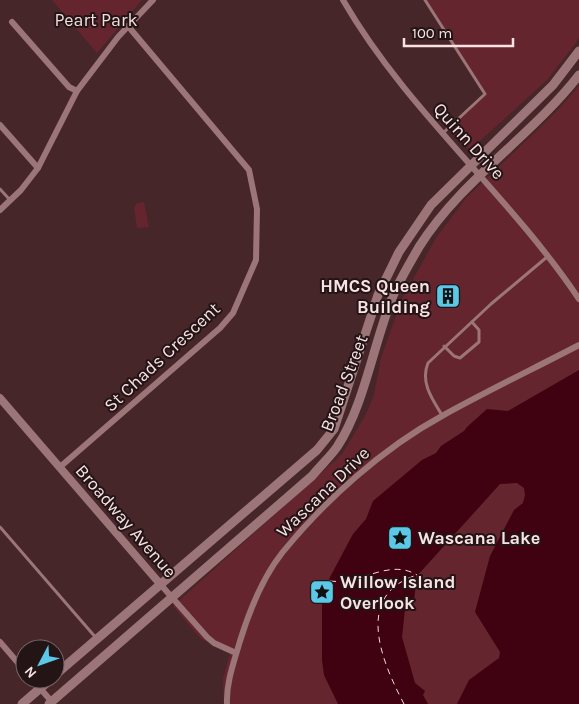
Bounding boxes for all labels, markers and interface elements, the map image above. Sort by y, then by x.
park label: Peart Park [54,9,138,31]
scale bar [404,15,513,47]
text: 100 m [412,24,452,42]
street label: Quinn Drive [429,98,509,184]
place label: HMCS Queen Building [320,275,431,318]
building icon: HMCS Queen Building [435,283,461,309]
street label: St Chads Crescent [99,297,225,416]
street label: Broad Street [315,331,373,434]
street label: Wascana Drive [272,442,374,542]
street label: Broadway Avenue [71,460,181,582]
place icon: Wascana Lake [387,525,413,551]
place label: Wascana Lake [418,527,540,549]
place label: Willow Island Overlook [340,571,456,614]
place icon: Willow Island Overlook [309,579,335,605]
north arrow [15,639,65,689]
text: N [21,663,40,682]

